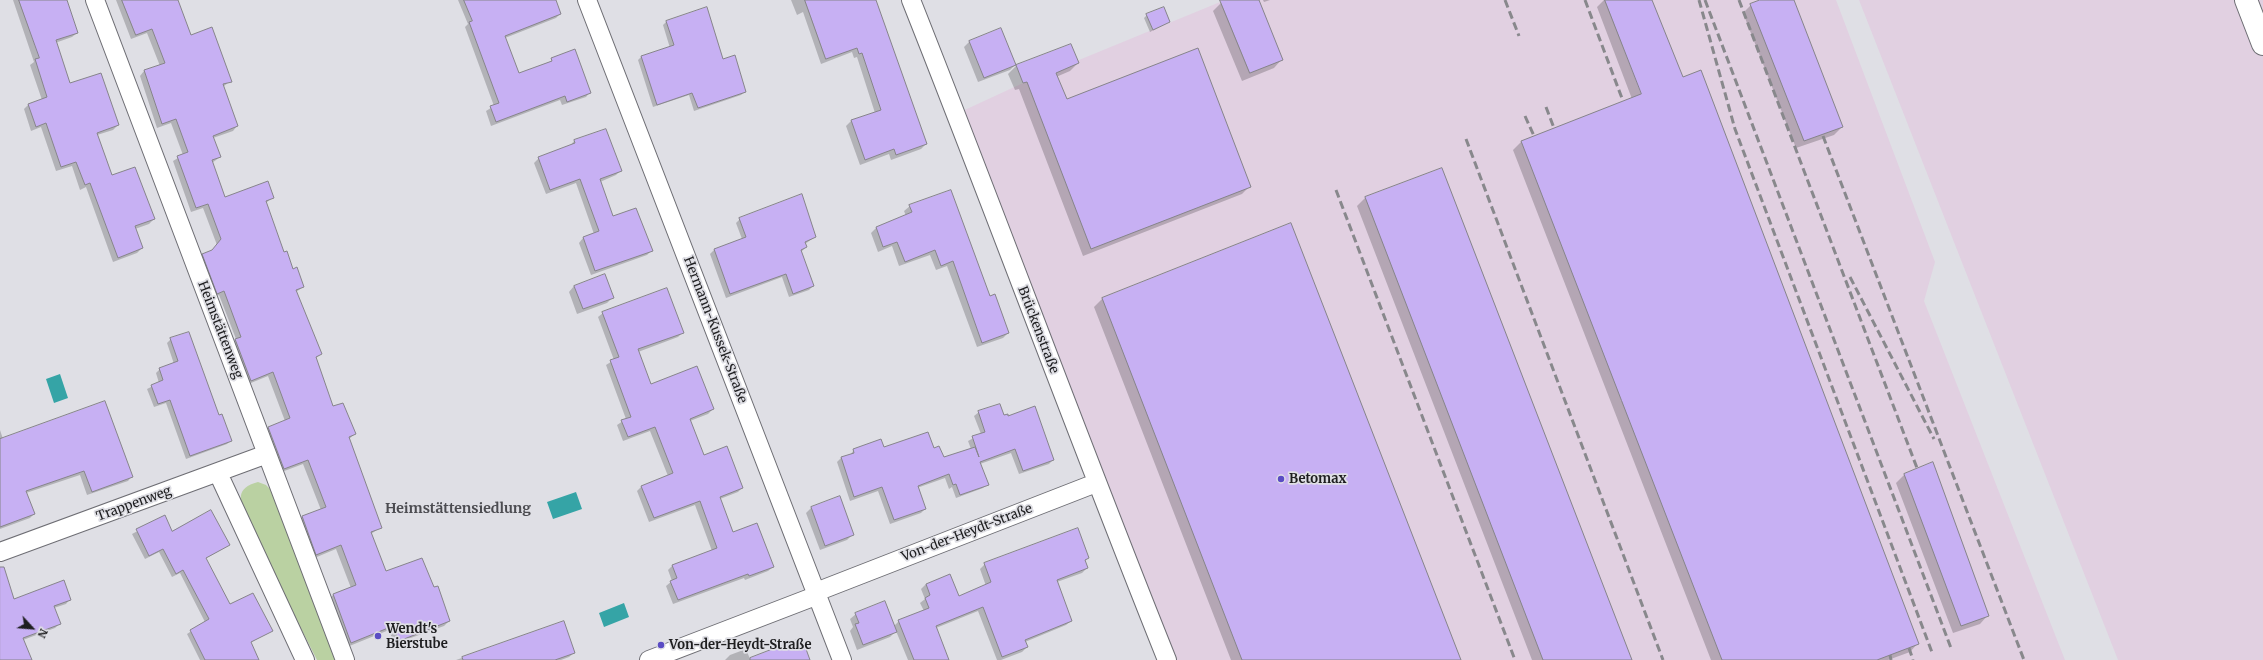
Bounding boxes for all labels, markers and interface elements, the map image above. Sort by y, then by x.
street label: Hermann-Kussek-Straße [680,254,750,406]
street label: Heimstättenweg [194,279,246,381]
street label: Brückenstraße [1014,284,1062,376]
place label: Betomax [1289,471,1347,487]
marker: Betomax [1276,474,1286,484]
street label: Trappenweg [94,483,174,525]
district label: Heimstättensiedlung [385,501,531,517]
street label: Von-der-Heydt-Straße [899,501,1035,565]
north arrow [12,608,52,648]
place label: Wendt's Bierstube [386,621,448,652]
text: N [35,626,51,640]
marker: Wendt's Bierstube [373,631,383,641]
place label: Von-der-Heydt-Straße [669,637,811,653]
marker: Von-der-Heydt-Straße [656,640,666,650]

